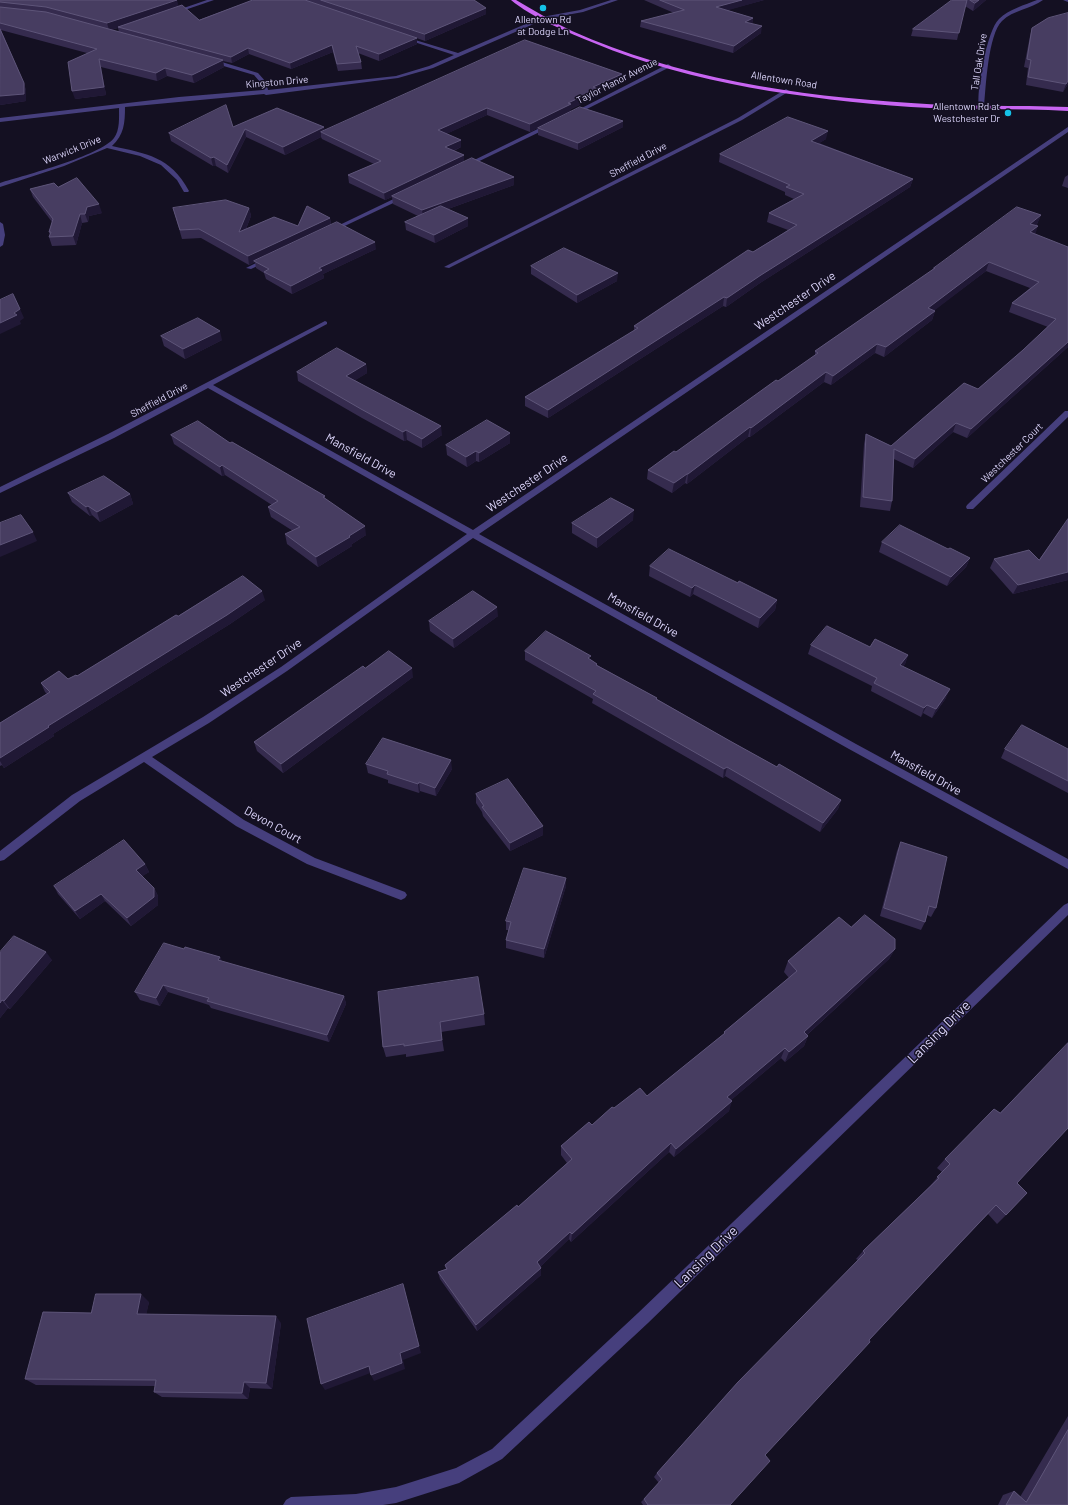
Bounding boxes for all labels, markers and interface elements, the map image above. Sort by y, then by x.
marker: Allentown Rd at Dodge Ln [538,3,548,13]
place label: Allentown Rd at Dodge Ln [515,14,571,38]
street label: Tall Oak Drive [969,33,989,91]
street label: Taylor Manor Avenue [575,55,659,107]
street label: Allentown Road [750,69,818,91]
street label: Kingston Drive [245,73,309,91]
place label: Allentown Rd at Westchester Dr [933,101,1000,124]
marker: Allentown Rd at Westchester Dr [1003,108,1013,118]
street label: Warwick Drive [41,133,103,167]
street label: Sheffield Drive [607,140,669,180]
street label: Westchester Drive [752,268,838,334]
street label: Sheffield Drive [128,380,190,420]
street label: Westchester Court [979,421,1045,485]
street label: Mansfield Drive [323,431,399,481]
street label: Westchester Drive [484,450,570,516]
street label: Mansfield Drive [605,590,681,640]
street label: Westchester Drive [218,635,304,701]
street label: Mansfield Drive [888,748,964,798]
street label: Devon Court [242,803,304,847]
street label: Lansing Drive [904,997,974,1067]
street label: Lansing Drive [671,1222,741,1292]

